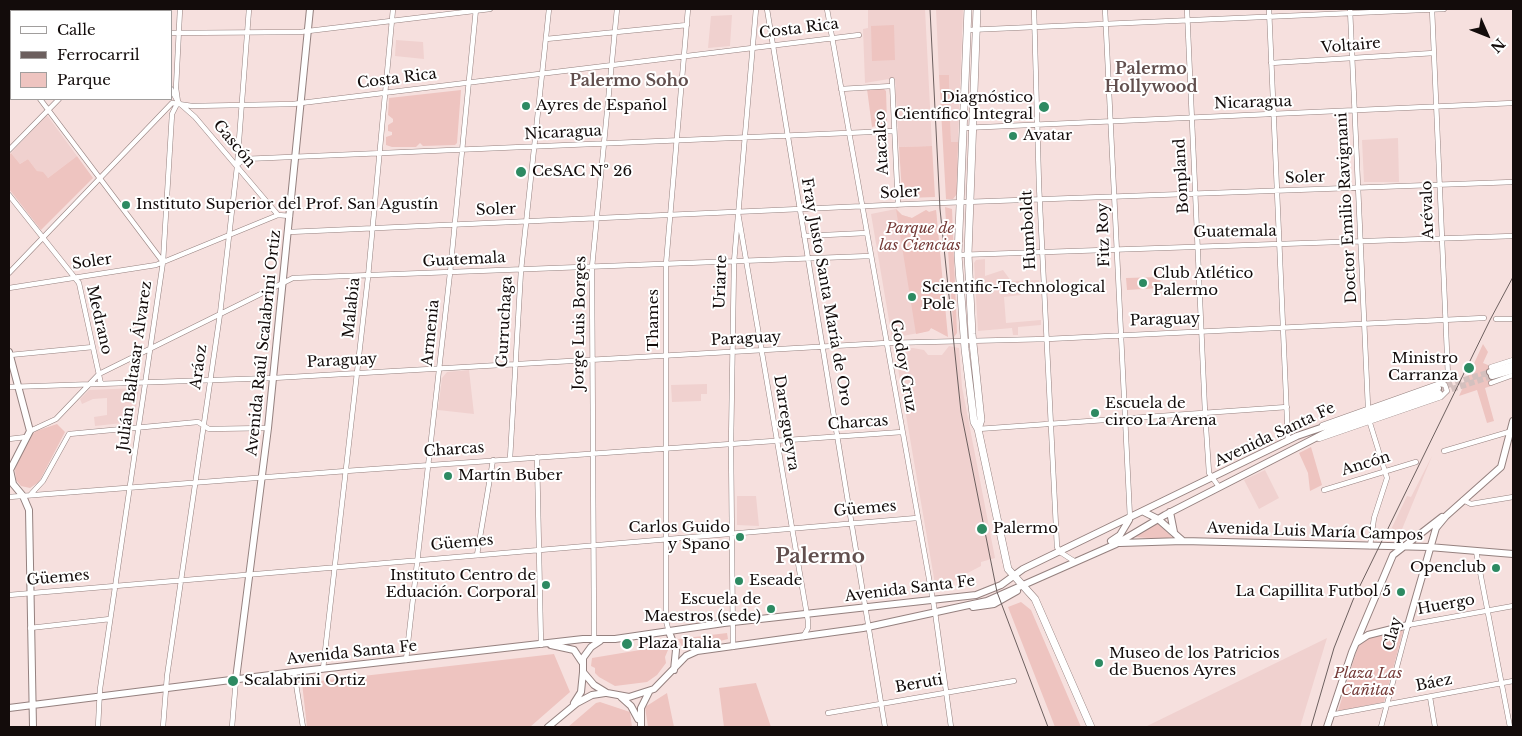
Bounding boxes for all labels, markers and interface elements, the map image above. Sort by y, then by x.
legend [10,10,172,100]
north arrow [1462,10,1512,60]
street label: Costa Rica [758,15,840,43]
text: Calle [57,20,96,39]
street label: Voltaire [1320,34,1382,58]
text: N [1487,34,1509,56]
text: Ferrocarril [57,45,140,64]
district label: Palermo Hollywood [1105,59,1197,97]
street label: Costa Rica [356,65,438,93]
text: Parque [57,70,111,89]
district label: Palermo Soho [569,71,689,91]
place label: Diagnóstico Científico Integral [894,89,1033,124]
street label: Nicaragua [1214,93,1292,113]
place label: Ayres de Español [536,97,667,115]
marker: Ayres de Español [520,100,532,112]
marker: Diagnóstico Científico Integral [1037,100,1051,114]
street label: Atacalco [871,110,893,176]
street label: Doctor Emilio Ravignani [1333,112,1361,304]
street label: Gascón [209,117,259,171]
street label: Nicaragua [524,122,602,144]
place label: Avatar [1023,127,1072,145]
marker: Avatar [1007,130,1019,142]
street label: Bonpland [1171,138,1193,214]
place label: CeSAC Nº 26 [532,163,632,181]
marker: CeSAC Nº 26 [514,165,528,179]
street label: Soler [1285,168,1325,188]
street label: Fray Justo Santa María de Oro [797,177,855,407]
street label: Arévalo [1418,180,1438,240]
street label: Soler [880,183,920,203]
street label: Humboldt [1018,190,1040,270]
place label: Instituto Superior del Prof. San Agustín [136,196,438,214]
marker: Instituto Superior del Prof. San Agustín [120,199,132,211]
street label: Soler [476,200,516,220]
street label: Fitz Roy [1094,203,1114,267]
park label: Parque de las Ciencias [879,220,961,255]
street label: Guatemala [1193,222,1277,242]
street label: Avenida Raúl Scalabrini Ortiz [243,229,285,457]
street label: Guatemala [422,249,506,271]
street label: Soler [71,250,113,274]
street label: Uriarte [711,254,731,310]
street label: Jorge Luis Borges [570,256,590,390]
place label: Club Atlético Palermo [1153,265,1253,300]
street label: Gurruchaga [494,276,516,368]
street label: Malabia [340,277,364,339]
marker: Club Atlético Palermo [1137,277,1149,289]
place label: Scientific-Technological Pole [922,279,1105,314]
street label: Julián Baltasar Álvarez [114,280,156,452]
street label: Medrano [82,284,116,356]
street label: Thames [645,289,663,351]
marker: Scientific-Technological Pole [906,291,918,303]
street label: Armenia [419,299,443,367]
street label: Paraguay [1129,310,1201,330]
street label: Godoy Cruz [886,318,920,414]
street label: Paraguay [710,328,782,350]
street label: Aráoz [187,343,211,391]
street label: Paraguay [306,350,378,372]
place label: Ministro Carranza [1388,350,1458,385]
marker: Ministro Carranza [1462,361,1476,375]
street label: Darregueyra [770,374,802,472]
place label: Escuela de circo La Arena [1105,395,1217,430]
street label: Avenida Santa Fe [1212,399,1338,471]
marker: Escuela de circo La Arena [1089,407,1101,419]
street label: Charcas [827,412,889,434]
street label: Charcas [423,439,485,461]
street label: Ancón [1339,448,1393,480]
place label: Martín Buber [458,467,562,485]
marker: Martín Buber [442,470,454,482]
street label: Güemes [833,497,897,521]
place label: Carlos Guido y Spano [629,519,730,554]
street label: Avenida Luis María Campos [1207,519,1423,545]
place label: Palermo [993,520,1058,538]
marker: Palermo [975,522,989,536]
street label: Güemes [430,531,494,555]
marker: Carlos Guido y Spano [734,531,746,543]
district label: Palermo [775,545,865,569]
place label: Openclub [1410,559,1486,577]
marker: Openclub [1490,562,1502,574]
street label: Güemes [26,566,90,590]
place label: Instituto Centro de Eduación. Corporal [386,567,536,602]
place label: Eseade [749,572,802,590]
street label: Avenida Santa Fe [844,572,976,606]
marker: Eseade [733,575,745,587]
marker: Instituto Centro de Eduación. Corporal [540,579,552,591]
place label: La Capillita Futbol 5 [1236,583,1391,601]
marker: La Capillita Futbol 5 [1395,586,1407,598]
place label: Escuela de Maestros (sede) [644,591,761,626]
street label: Huergo [1416,591,1476,619]
marker: Escuela de Maestros (sede) [765,603,777,615]
street label: Clay [1380,615,1406,653]
place label: Plaza Italia [638,635,721,653]
street label: Avenida Santa Fe [286,637,418,669]
marker: Plaza Italia [620,637,634,651]
place label: Museo de los Patricios de Buenos Ayres [1109,645,1280,680]
marker: Museo de los Patricios de Buenos Ayres [1093,657,1105,669]
park label: Plaza Las Cañitas [1334,665,1402,700]
street label: Beruti [894,671,944,697]
street label: Báez [1414,671,1454,695]
place label: Scalabrini Ortiz [244,672,366,690]
marker: Scalabrini Ortiz [226,674,240,688]

